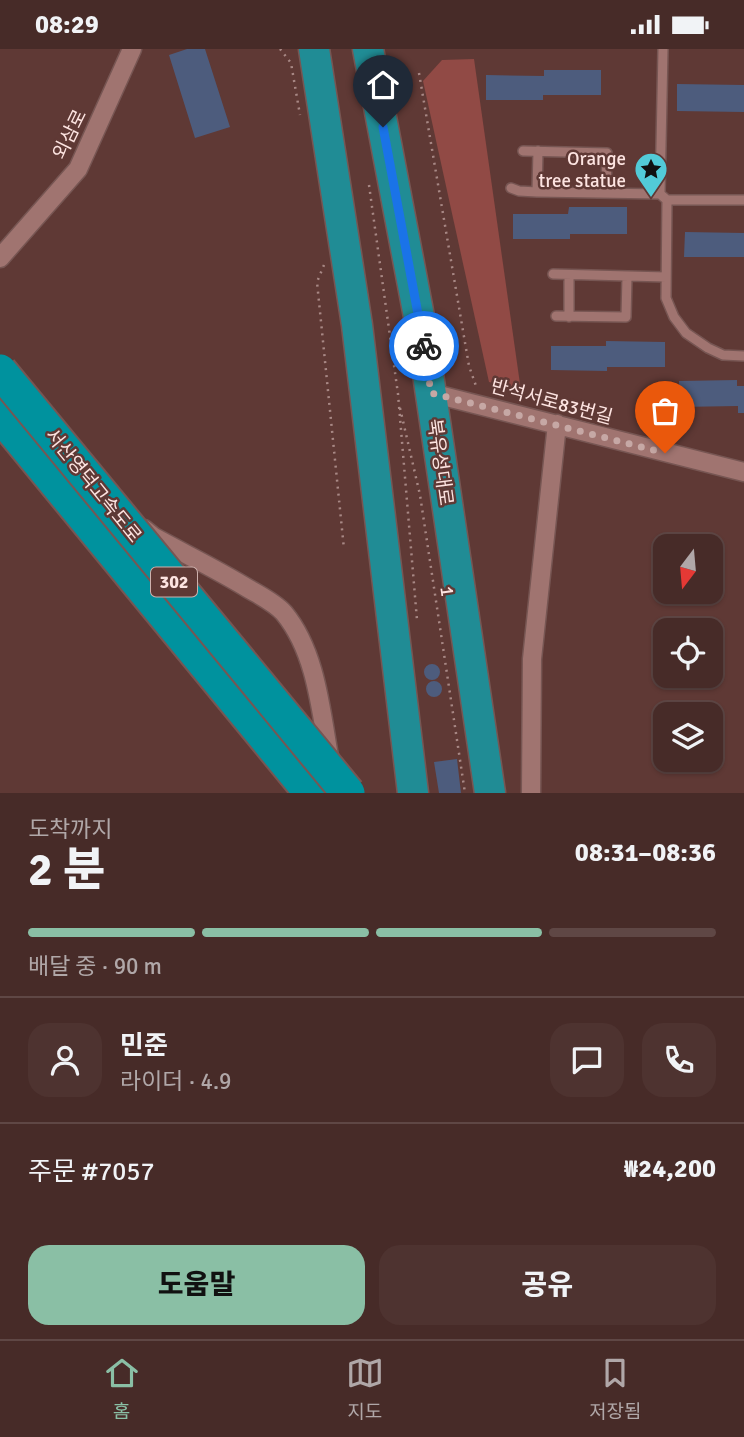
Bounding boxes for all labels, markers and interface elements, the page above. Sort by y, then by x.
text: 08:29 [35,9,99,41]
pin [353,55,413,127]
icon: home [364,66,402,104]
street label: 외삼로 [48,106,92,163]
place label: Orange tree statue [539,147,626,193]
place icon: Orange tree statue [632,150,670,199]
courier [389,311,459,381]
icon: bike [405,327,443,365]
street label: 반석서로83번길 [488,374,615,430]
pin [635,381,695,453]
icon: bag [646,392,684,430]
street label: 북유성대로 [422,417,458,507]
street label: 서산영덕고속도로 [40,424,147,548]
north arrow [653,534,723,604]
map controls [653,534,723,772]
road number: 302 [151,567,197,597]
street label: 1 [434,584,460,598]
button: locate [653,618,723,688]
button: layers [653,702,723,772]
text: 도착까지 [28,815,113,844]
text: 08:31–08:36 [575,837,716,869]
text: 2 분 [28,842,105,898]
text: 배달 중 · 90 m [28,952,162,981]
button: person [28,1023,102,1097]
button: chat [550,1023,624,1097]
button: phone [642,1023,716,1097]
text: 민준 [120,1030,168,1062]
text: 라이더 · 4.9 [120,1067,232,1096]
text: ₩24,200 [624,1153,716,1185]
text: 주문 #7057 [28,1156,155,1188]
button: 도움말 [28,1245,365,1325]
button: 공유 [379,1245,716,1325]
tab: 홈 [103,1354,141,1424]
tab: 지도 [346,1354,384,1424]
tab: 저장됨 [589,1354,641,1424]

